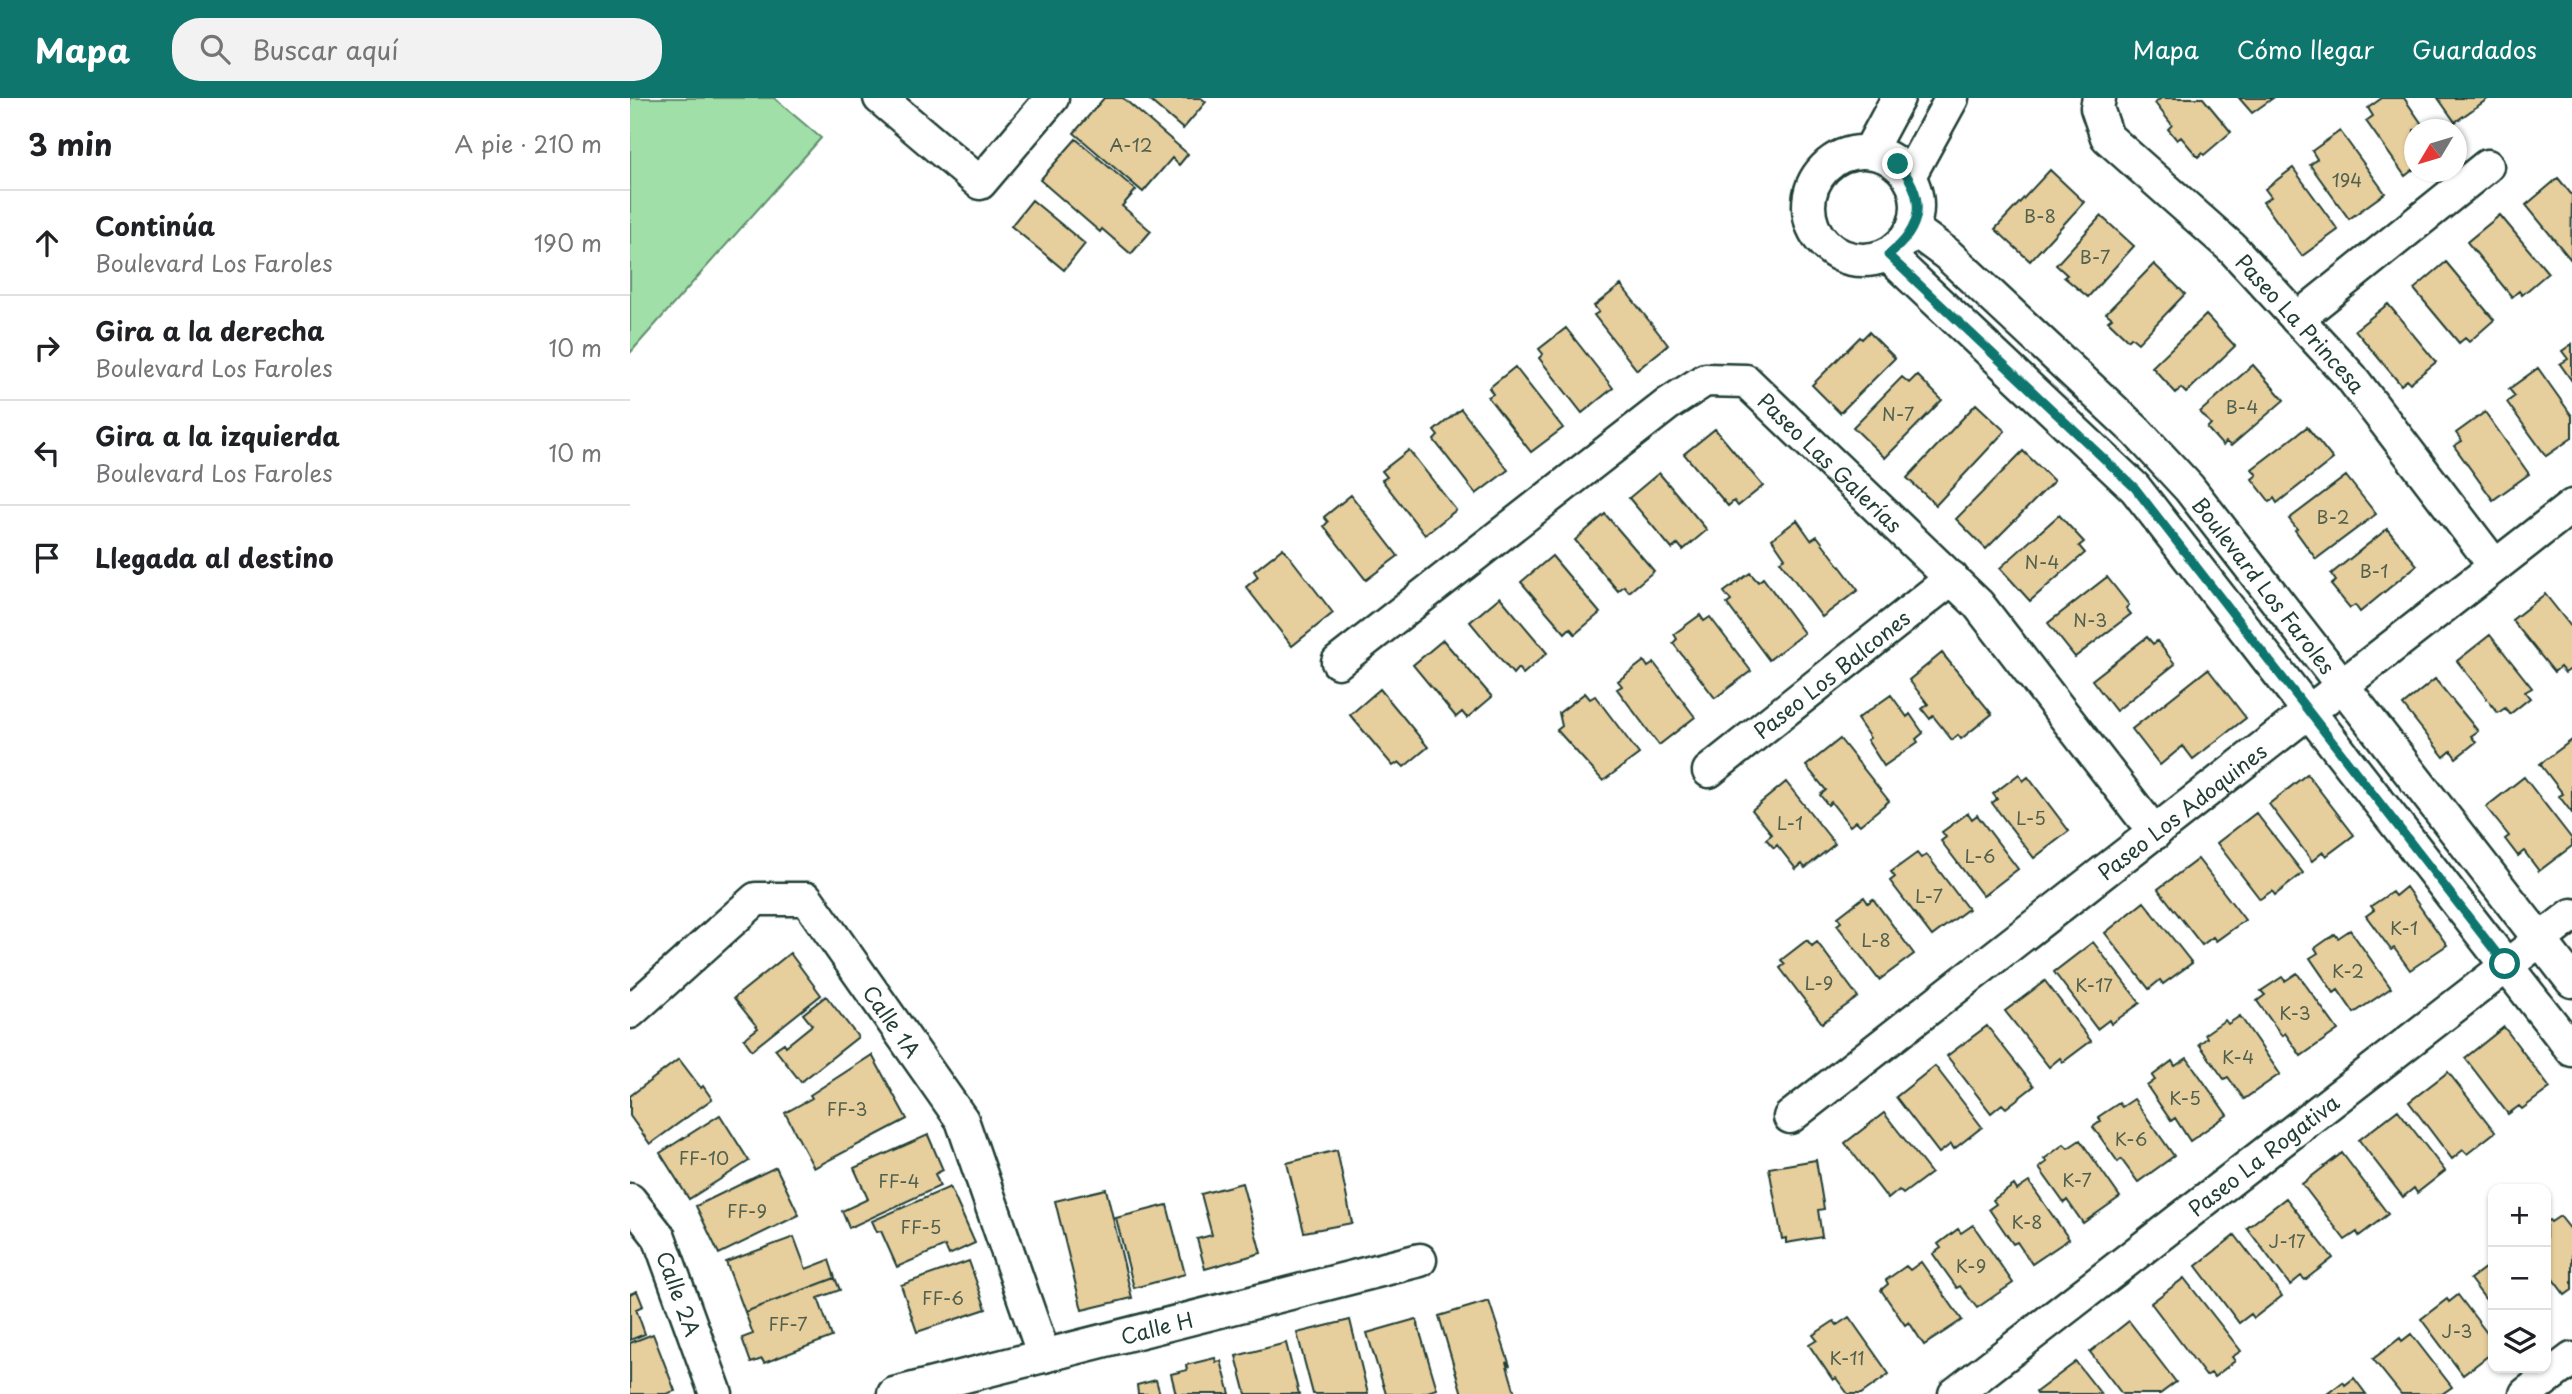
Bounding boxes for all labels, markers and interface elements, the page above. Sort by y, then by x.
search box [172,18,662,81]
text: Mapa [35,24,130,74]
icon: search [196,30,234,68]
text: Buscar aquí [252,30,398,69]
text: Mapa [2133,31,2199,67]
text: Cómo llegar [2237,31,2374,67]
text: Guardados [2412,31,2537,67]
north arrow [2404,119,2467,182]
text: 3 min [28,121,113,166]
text: A pie · 210 m [455,126,602,161]
house number: A-12 [1109,131,1153,158]
route end [1882,148,1913,179]
house number: 194 [2332,166,2362,193]
house number: B-8 [2024,202,2056,229]
text: Continúa [95,206,215,245]
icon: ahead [28,224,66,262]
text: 190 m [534,225,602,260]
house number: B-7 [2080,243,2110,270]
text: Boulevard Los Faroles [95,245,333,280]
street label: Paseo La Princesa [2228,246,2374,400]
text: Gira a la derecha [95,311,325,350]
icon: right [28,329,66,367]
text: 10 m [548,330,602,365]
text: Boulevard Los Faroles [95,350,333,385]
street label: Paseo Las Galerías [1751,385,1910,539]
house number: B-4 [2226,393,2258,420]
house number: N-7 [1882,400,1914,427]
text: Gira a la izquierda [95,416,340,455]
icon: left [28,434,66,472]
text: 10 m [548,435,602,470]
text: Boulevard Los Faroles [95,455,333,490]
street label: Boulevard Los Faroles [2185,490,2344,681]
house number: B-2 [2317,503,2349,530]
text: Llegada al destino [95,538,334,577]
icon: arrive [28,539,66,577]
house number: N-4 [2025,548,2059,575]
house number: B-1 [2360,557,2388,584]
street label: Paseo Los Balcones [1746,602,1916,746]
house number: N-3 [2073,606,2107,633]
street label: Paseo Los Adoquines [2090,735,2273,887]
house number: L-5 [2016,804,2046,831]
house number: L-1 [1777,809,1803,836]
house number: L-6 [1965,842,1995,869]
house number: L-7 [1915,882,1943,909]
house number: K-1 [2390,914,2418,941]
house number: L-8 [1861,926,1891,953]
route start [2489,948,2520,979]
house number: K-2 [2332,957,2364,984]
house number: L-9 [1805,969,1833,996]
house number: K-17 [2075,971,2113,998]
street label: Calle 1A [856,978,929,1064]
house number: K-3 [2279,999,2311,1026]
house number: K-4 [2222,1043,2254,1070]
house number: K-5 [2169,1084,2201,1111]
street label: Paseo La Rogativa [2181,1085,2346,1224]
house number: FF-3 [827,1095,867,1122]
house number: K-6 [2115,1125,2147,1152]
house number: FF-10 [679,1144,729,1171]
house number: K-7 [2062,1166,2092,1193]
house number: FF-4 [878,1167,920,1194]
map controls [2488,1184,2551,1373]
button: + [2488,1184,2551,1247]
house number: FF-9 [727,1197,767,1224]
house number: K-8 [2011,1208,2043,1235]
house number: FF-5 [901,1213,941,1240]
house number: J-17 [2268,1227,2306,1254]
street label: Calle 2A [649,1246,710,1341]
button: − [2488,1247,2551,1310]
house number: K-9 [1956,1252,1986,1279]
house number: FF-6 [922,1284,964,1311]
street label: Calle H [1117,1303,1196,1352]
house number: FF-7 [768,1310,808,1337]
button: layers [2488,1310,2551,1373]
house number: J-3 [2442,1317,2472,1344]
house number: K-11 [1829,1344,1865,1371]

